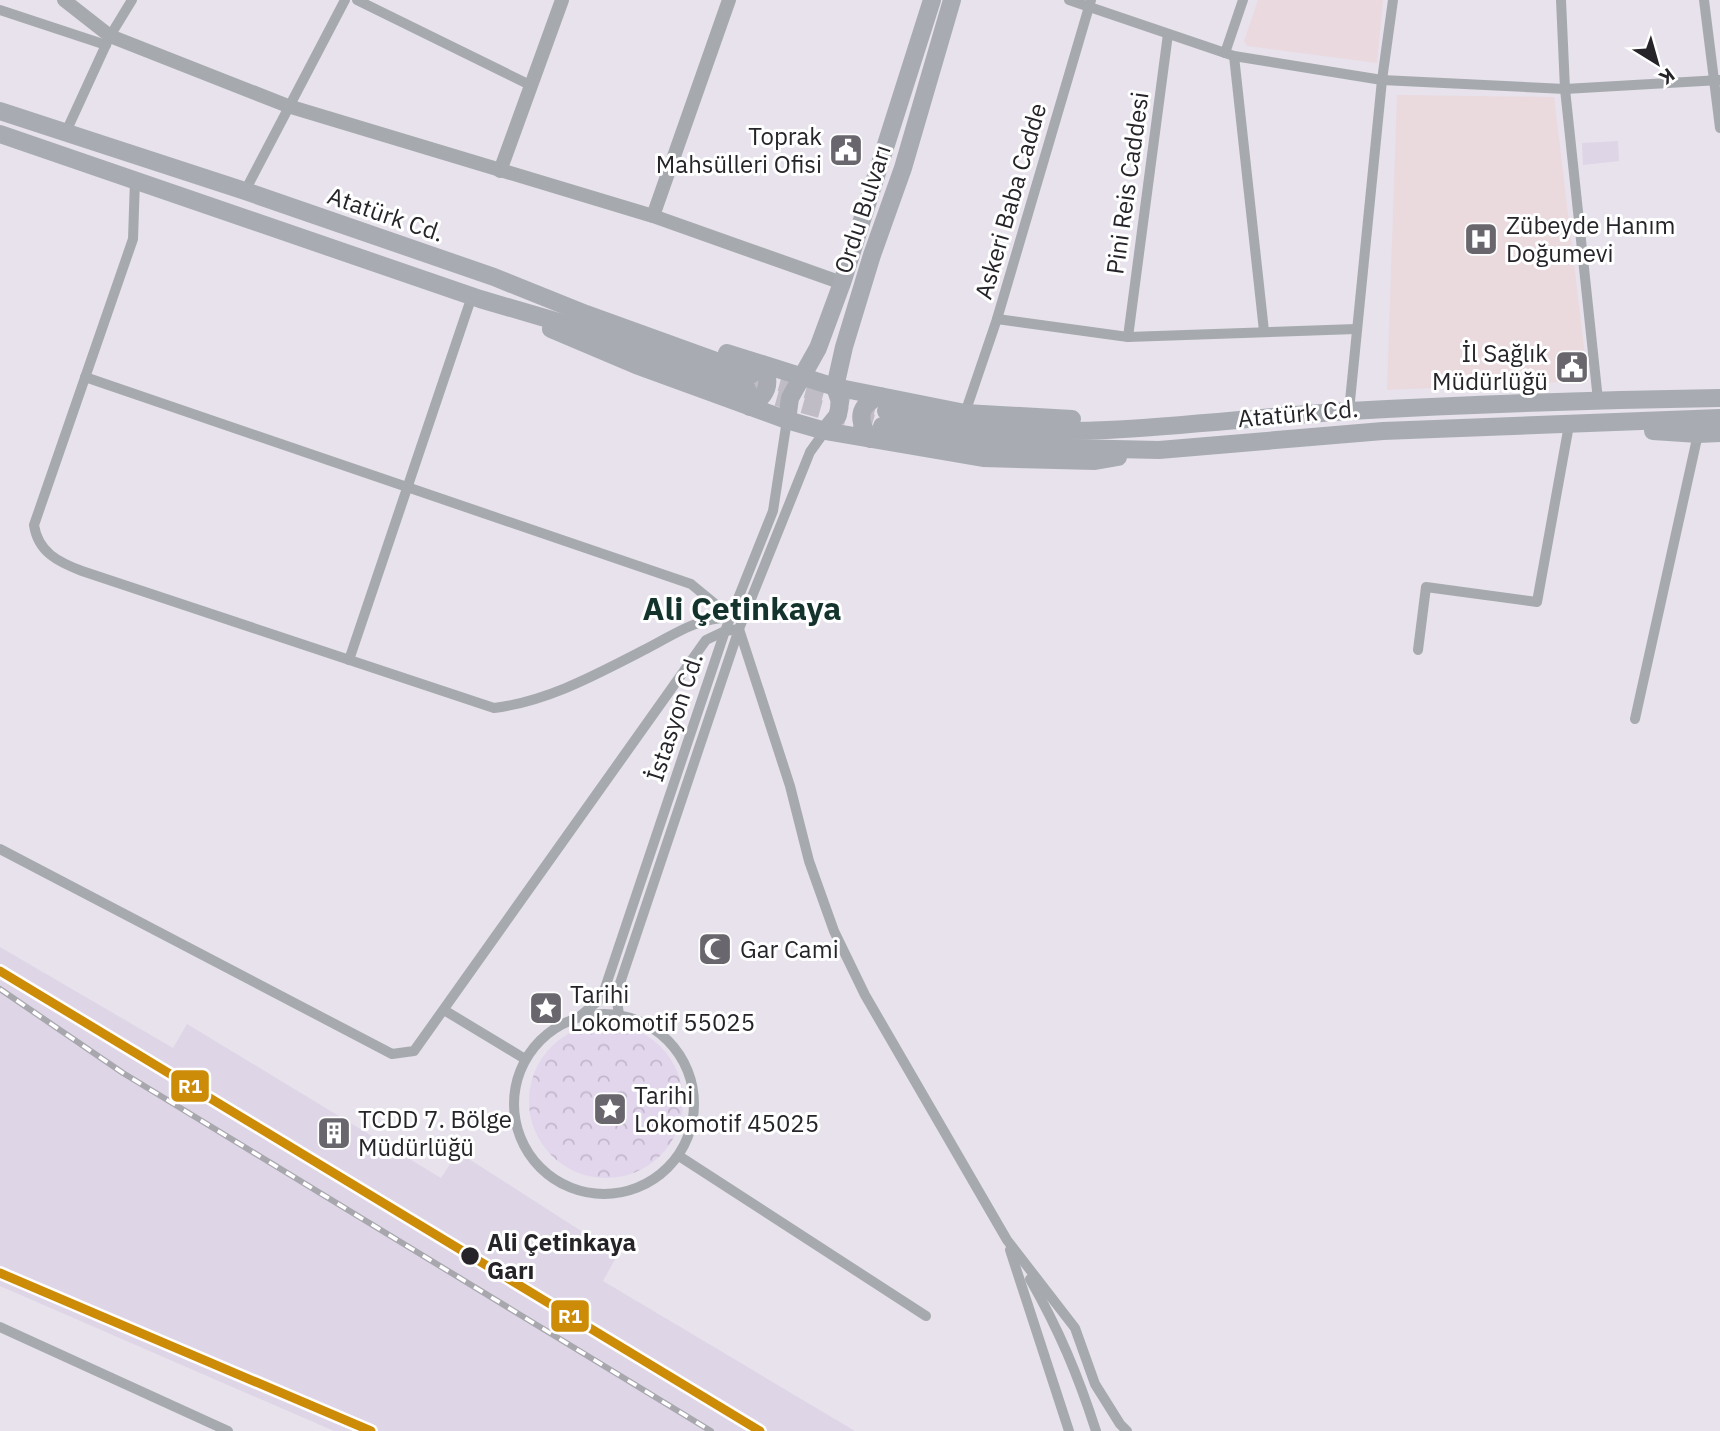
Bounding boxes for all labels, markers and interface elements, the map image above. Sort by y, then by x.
north arrow [1622,28,1692,98]
text: K [1655,63,1680,90]
street label: Pini Reis Caddesi [1098,90,1156,276]
street label: Askeri Baba Cadde [967,99,1053,303]
place label: Toprak Mahsülleri Ofisi [656,120,822,180]
public building icon: Toprak Mahsülleri Ofisi [827,131,865,169]
street label: Ordu Bulvarı [826,140,898,278]
street label: Atatürk Cd. [324,179,448,249]
place label: Zübeyde Hanım Doğumevi [1506,209,1675,269]
hospital icon: Zübeyde Hanım Doğumevi [1462,220,1500,258]
place label: İl Sağlık Müdürlüğü [1432,337,1548,397]
public building icon: İl Sağlık Müdürlüğü [1553,348,1591,386]
street label: Atatürk Cd. [1236,392,1360,434]
district label: Ali Çetinkaya [643,587,841,629]
street label: İstasyon Cd. [638,649,710,785]
mosque icon: Gar Cami [696,930,734,968]
place label: Gar Cami [740,933,839,965]
place label: Tarihi Lokomotif 55025 [570,978,755,1038]
place icon: Tarihi Lokomotif 55025 [527,989,565,1027]
line badge: R1 [170,1069,210,1103]
text: R1 [178,1074,203,1098]
place label: Tarihi Lokomotif 45025 [634,1079,819,1139]
place icon: Tarihi Lokomotif 45025 [591,1090,629,1128]
place label: TCDD 7. Bölge Müdürlüğü [358,1103,512,1163]
building icon: TCDD 7. Bölge Müdürlüğü [315,1114,353,1152]
place label: Ali Çetinkaya Garı [487,1226,636,1286]
marker: Ali Çetinkaya Garı [459,1245,481,1267]
line badge: R1 [550,1299,590,1333]
text: R1 [558,1304,583,1328]

